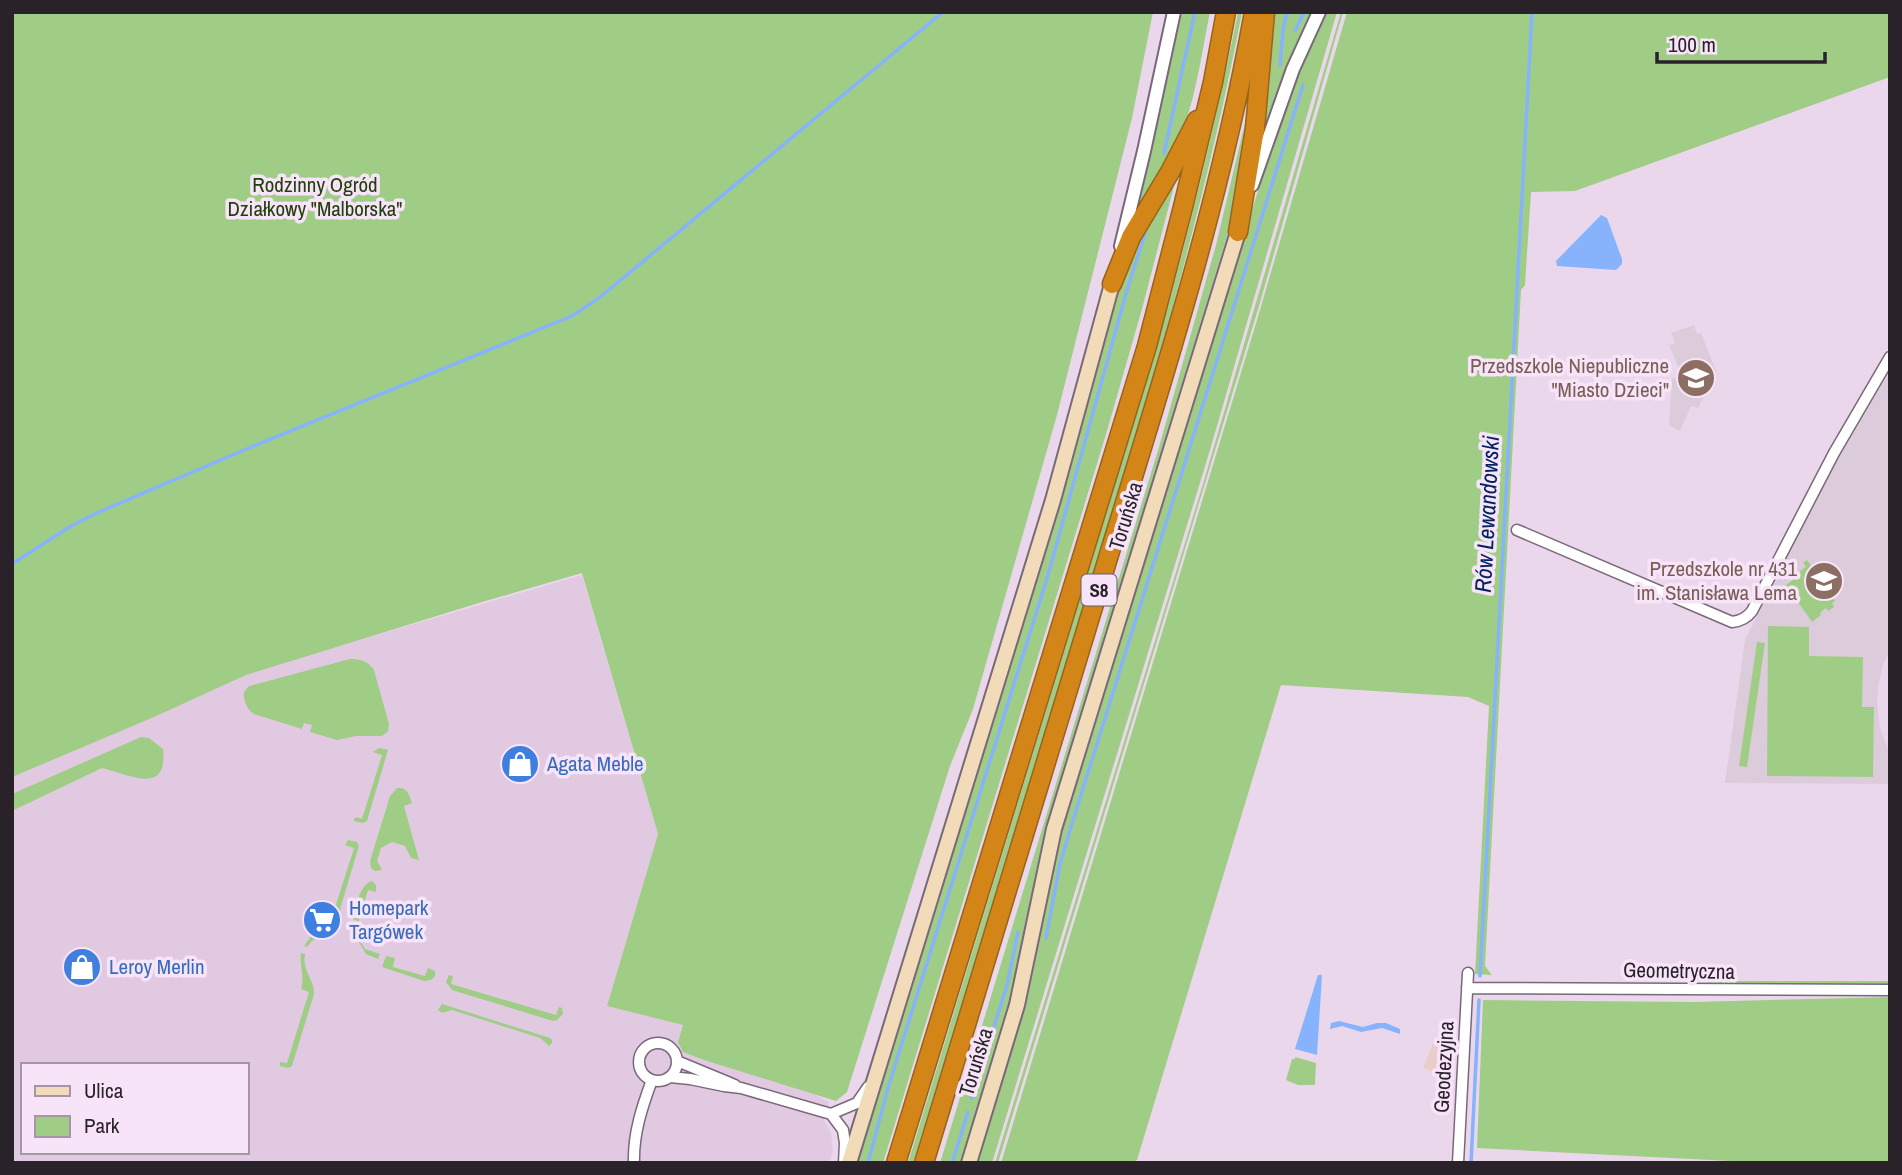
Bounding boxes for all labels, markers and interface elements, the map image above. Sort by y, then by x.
scale bar [1657,21,1825,65]
text: 100 m [1668,30,1716,59]
park label: Rodzinny Ogród Działkowy "Malborska" [228,170,402,223]
place label: Przedszkole Niepubliczne "Miasto Dzieci" [1470,351,1669,404]
school or university icon: Przedszkole Niepubliczne "Miasto Dzieci" [1675,357,1717,399]
water label: Rów Lewandowski [1467,434,1506,593]
street label: Toruńska [1101,478,1150,554]
place label: Przedszkole nr 431 im. Stanisława Lema [1636,554,1797,607]
school or university icon: Przedszkole nr 431 im. Stanisława Lema [1803,560,1845,602]
road number: S8 [1082,575,1116,606]
shop icon: Agata Meble [499,743,541,785]
place label: Agata Meble [546,749,644,778]
place label: Homepark Targówek [349,893,429,946]
supermarket icon: Homepark Targówek [301,899,343,941]
shop icon: Leroy Merlin [61,946,103,988]
place label: Leroy Merlin [109,952,205,981]
street label: Geometryczna [1623,955,1736,986]
street label: Geodezyjna [1427,1020,1460,1114]
street label: Toruńska [951,1024,1000,1100]
legend [21,1063,248,1154]
text: Ulica [84,1076,124,1105]
text: Park [84,1111,120,1140]

